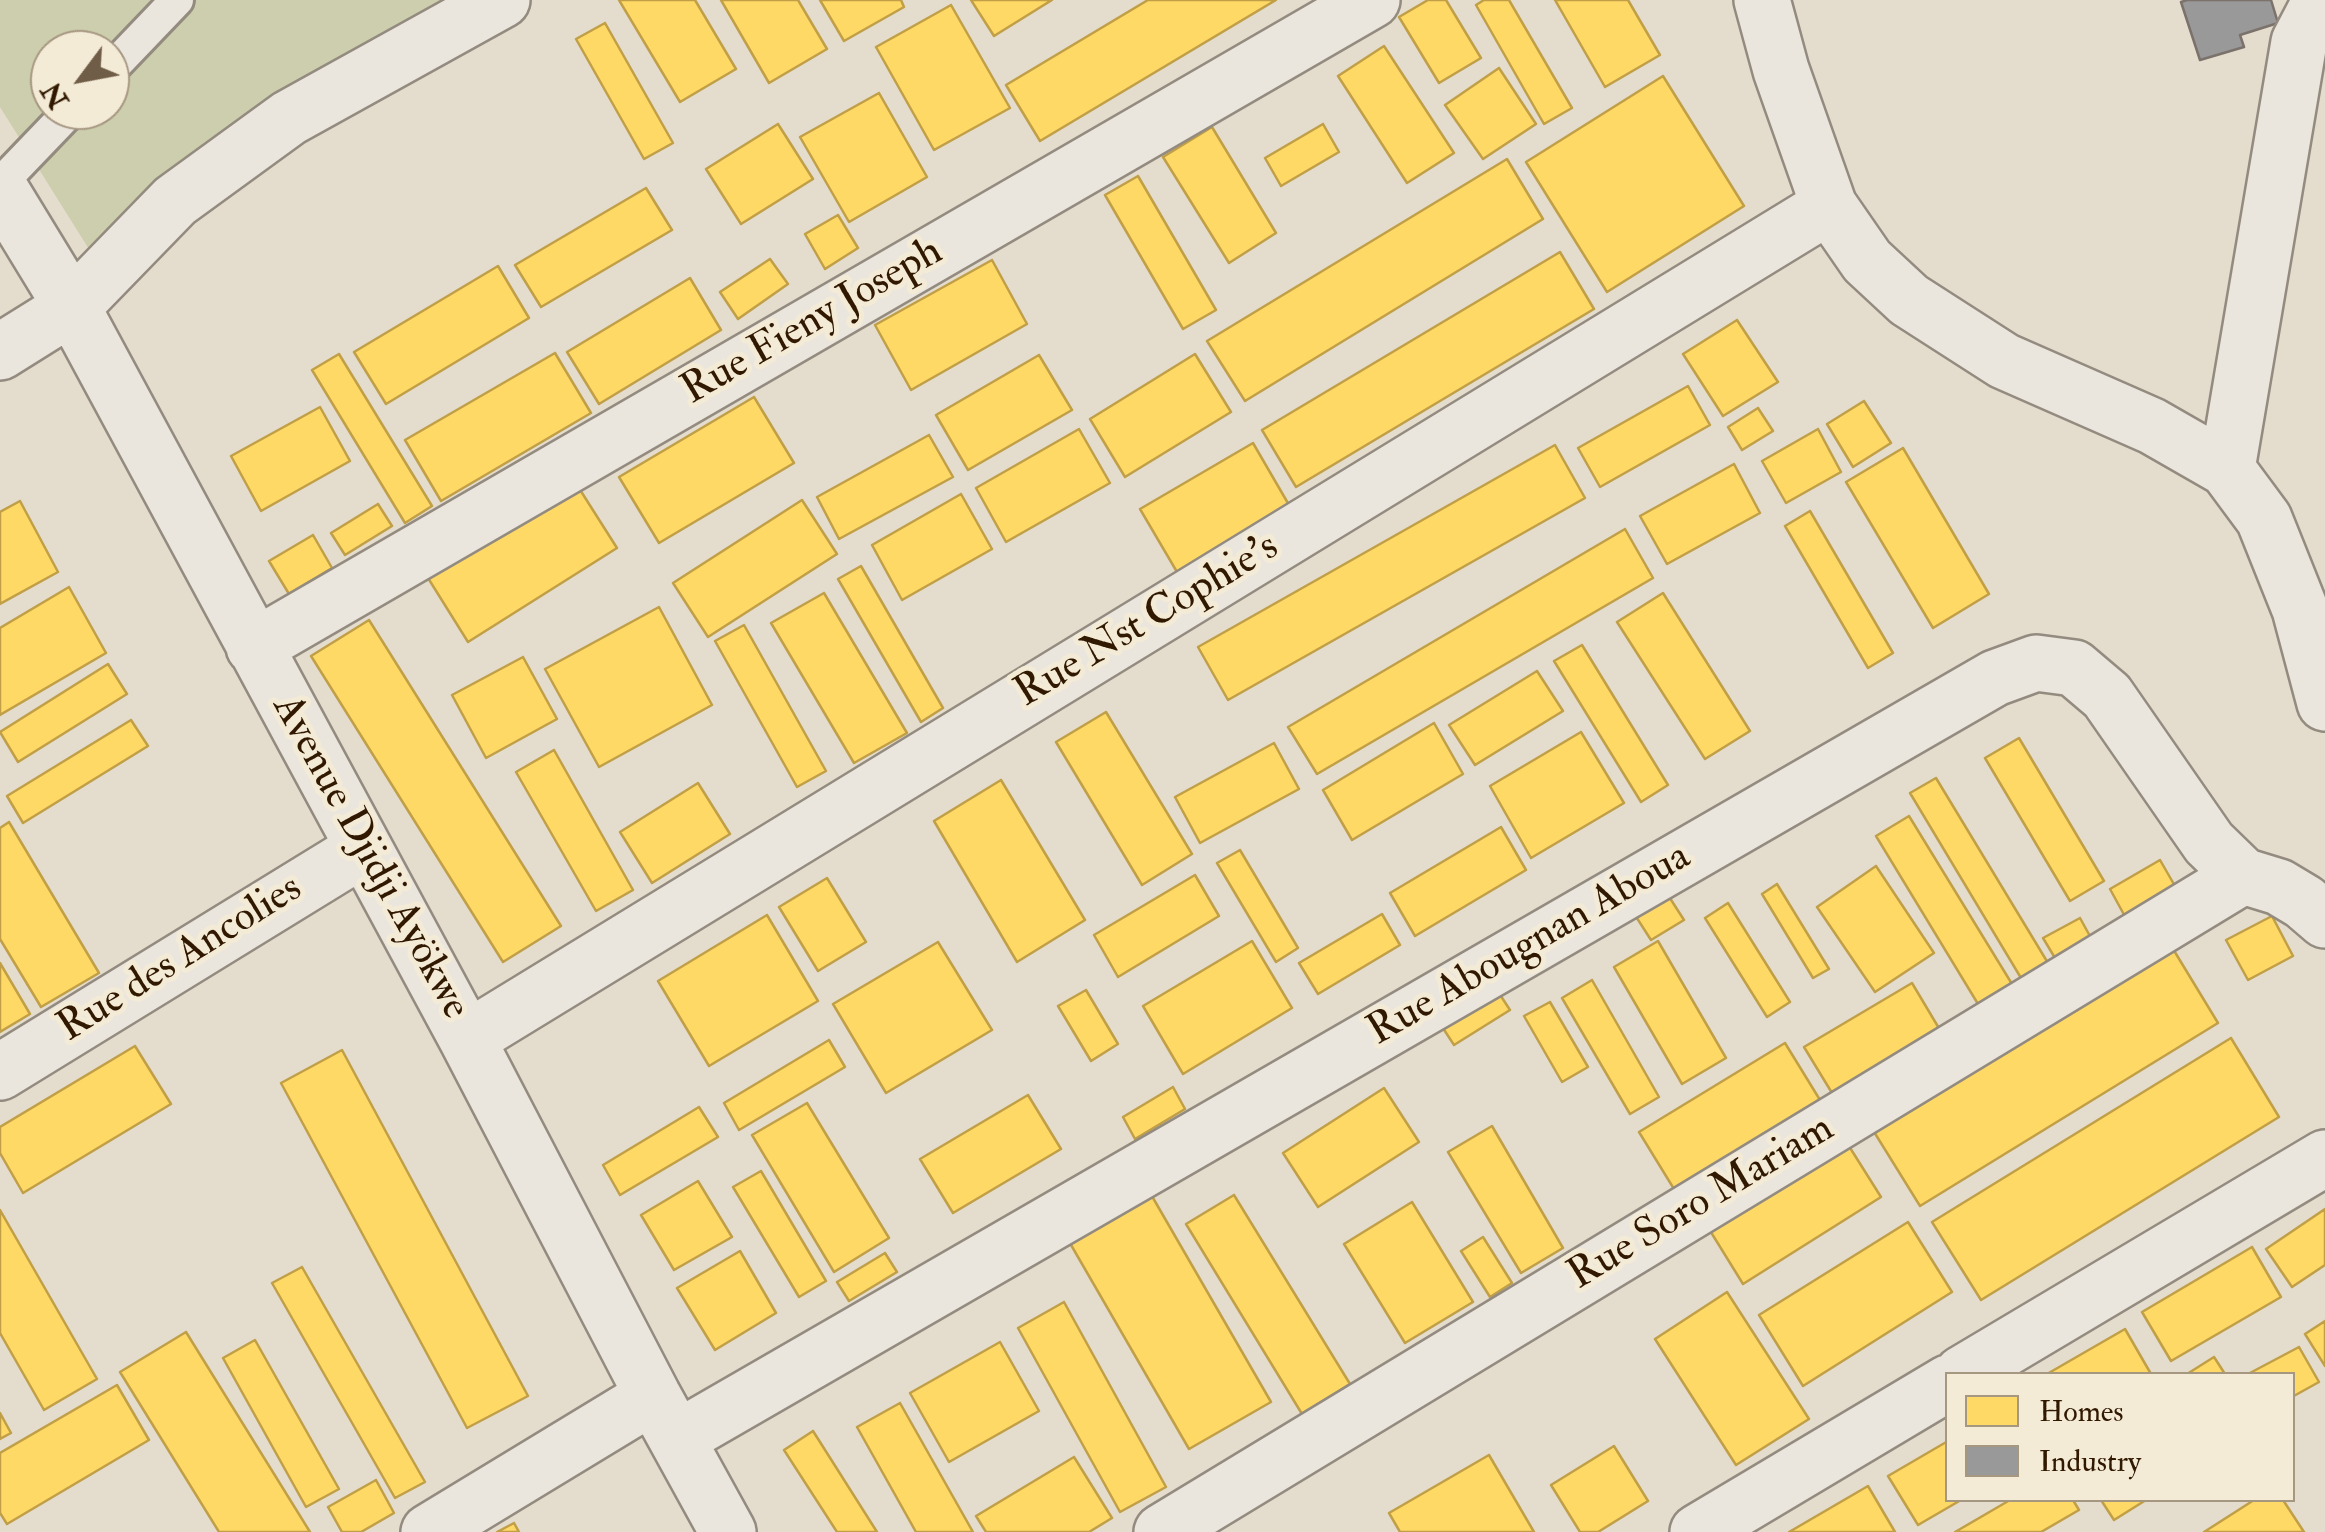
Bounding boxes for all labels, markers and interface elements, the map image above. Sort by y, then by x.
north arrow [30,30,130,130]
text: N [34,75,77,115]
street label: Rue Fieny Joseph [674,228,952,418]
street label: Rue Nst Cophie's [1007,524,1289,720]
street label: Avenue Djidji Ayökwe [259,687,479,1029]
street label: Rue Abougnan Aboua [1360,833,1700,1059]
street label: Rue des Ancolies [50,865,312,1055]
street label: Rue Soro Mariam [1560,1105,1844,1303]
legend [1945,1372,2295,1502]
text: Homes [2039,1393,2124,1430]
text: Industry [2039,1443,2141,1480]

